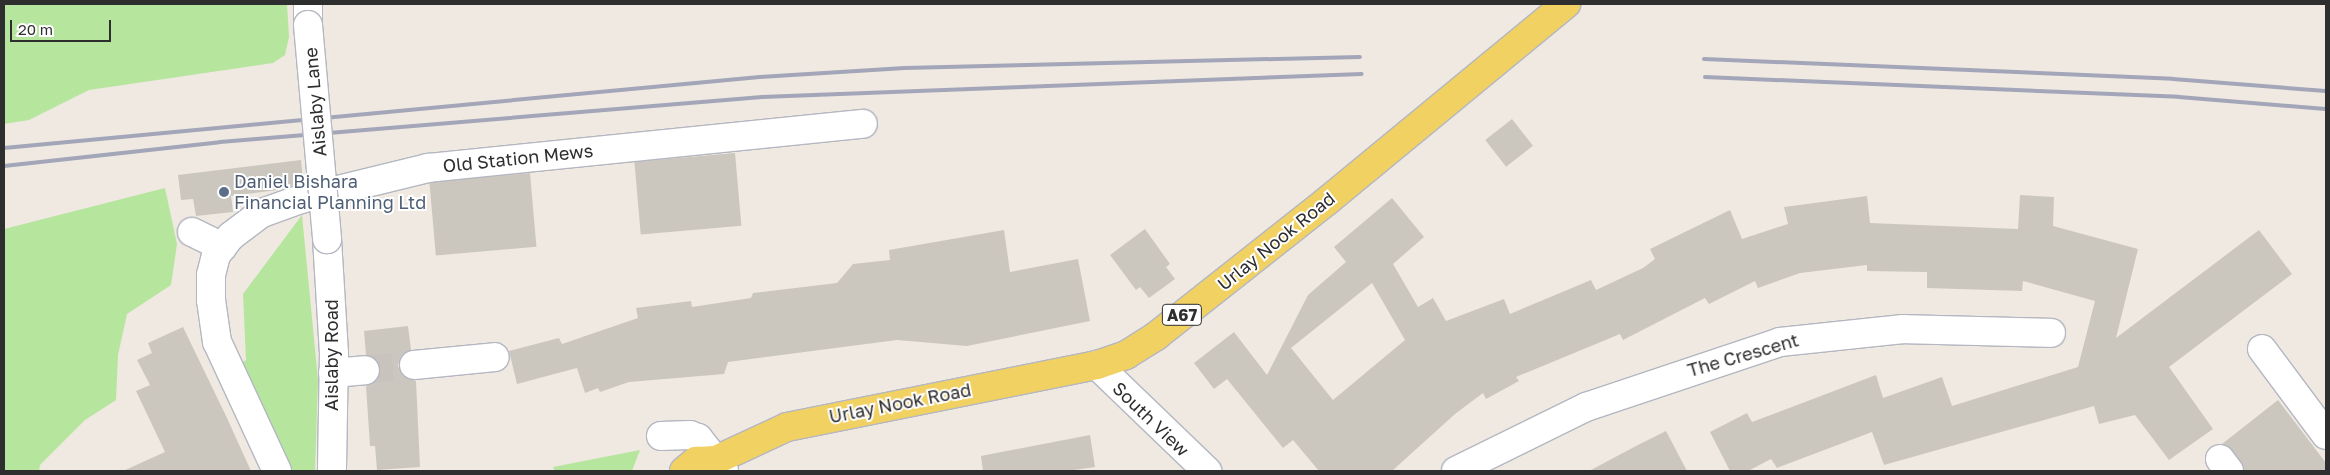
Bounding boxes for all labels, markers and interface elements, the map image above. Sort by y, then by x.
scale bar [12,10,114,42]
text: 20 m [18,20,53,38]
street label: Aislaby Lane [299,46,331,158]
street label: Old Station Mews [442,139,594,177]
place label: Daniel Bishara Financial Planning Ltd [234,171,426,213]
marker: Daniel Bishara Financial Planning Ltd [218,186,230,198]
street label: Urlay Nook Road [1213,187,1339,295]
street label: Aislaby Road [320,299,342,411]
road number: A67 [1161,302,1203,328]
street label: The Crescent [1685,329,1801,381]
street label: South View [1108,377,1194,461]
street label: Urlay Nook Road [827,379,973,427]

